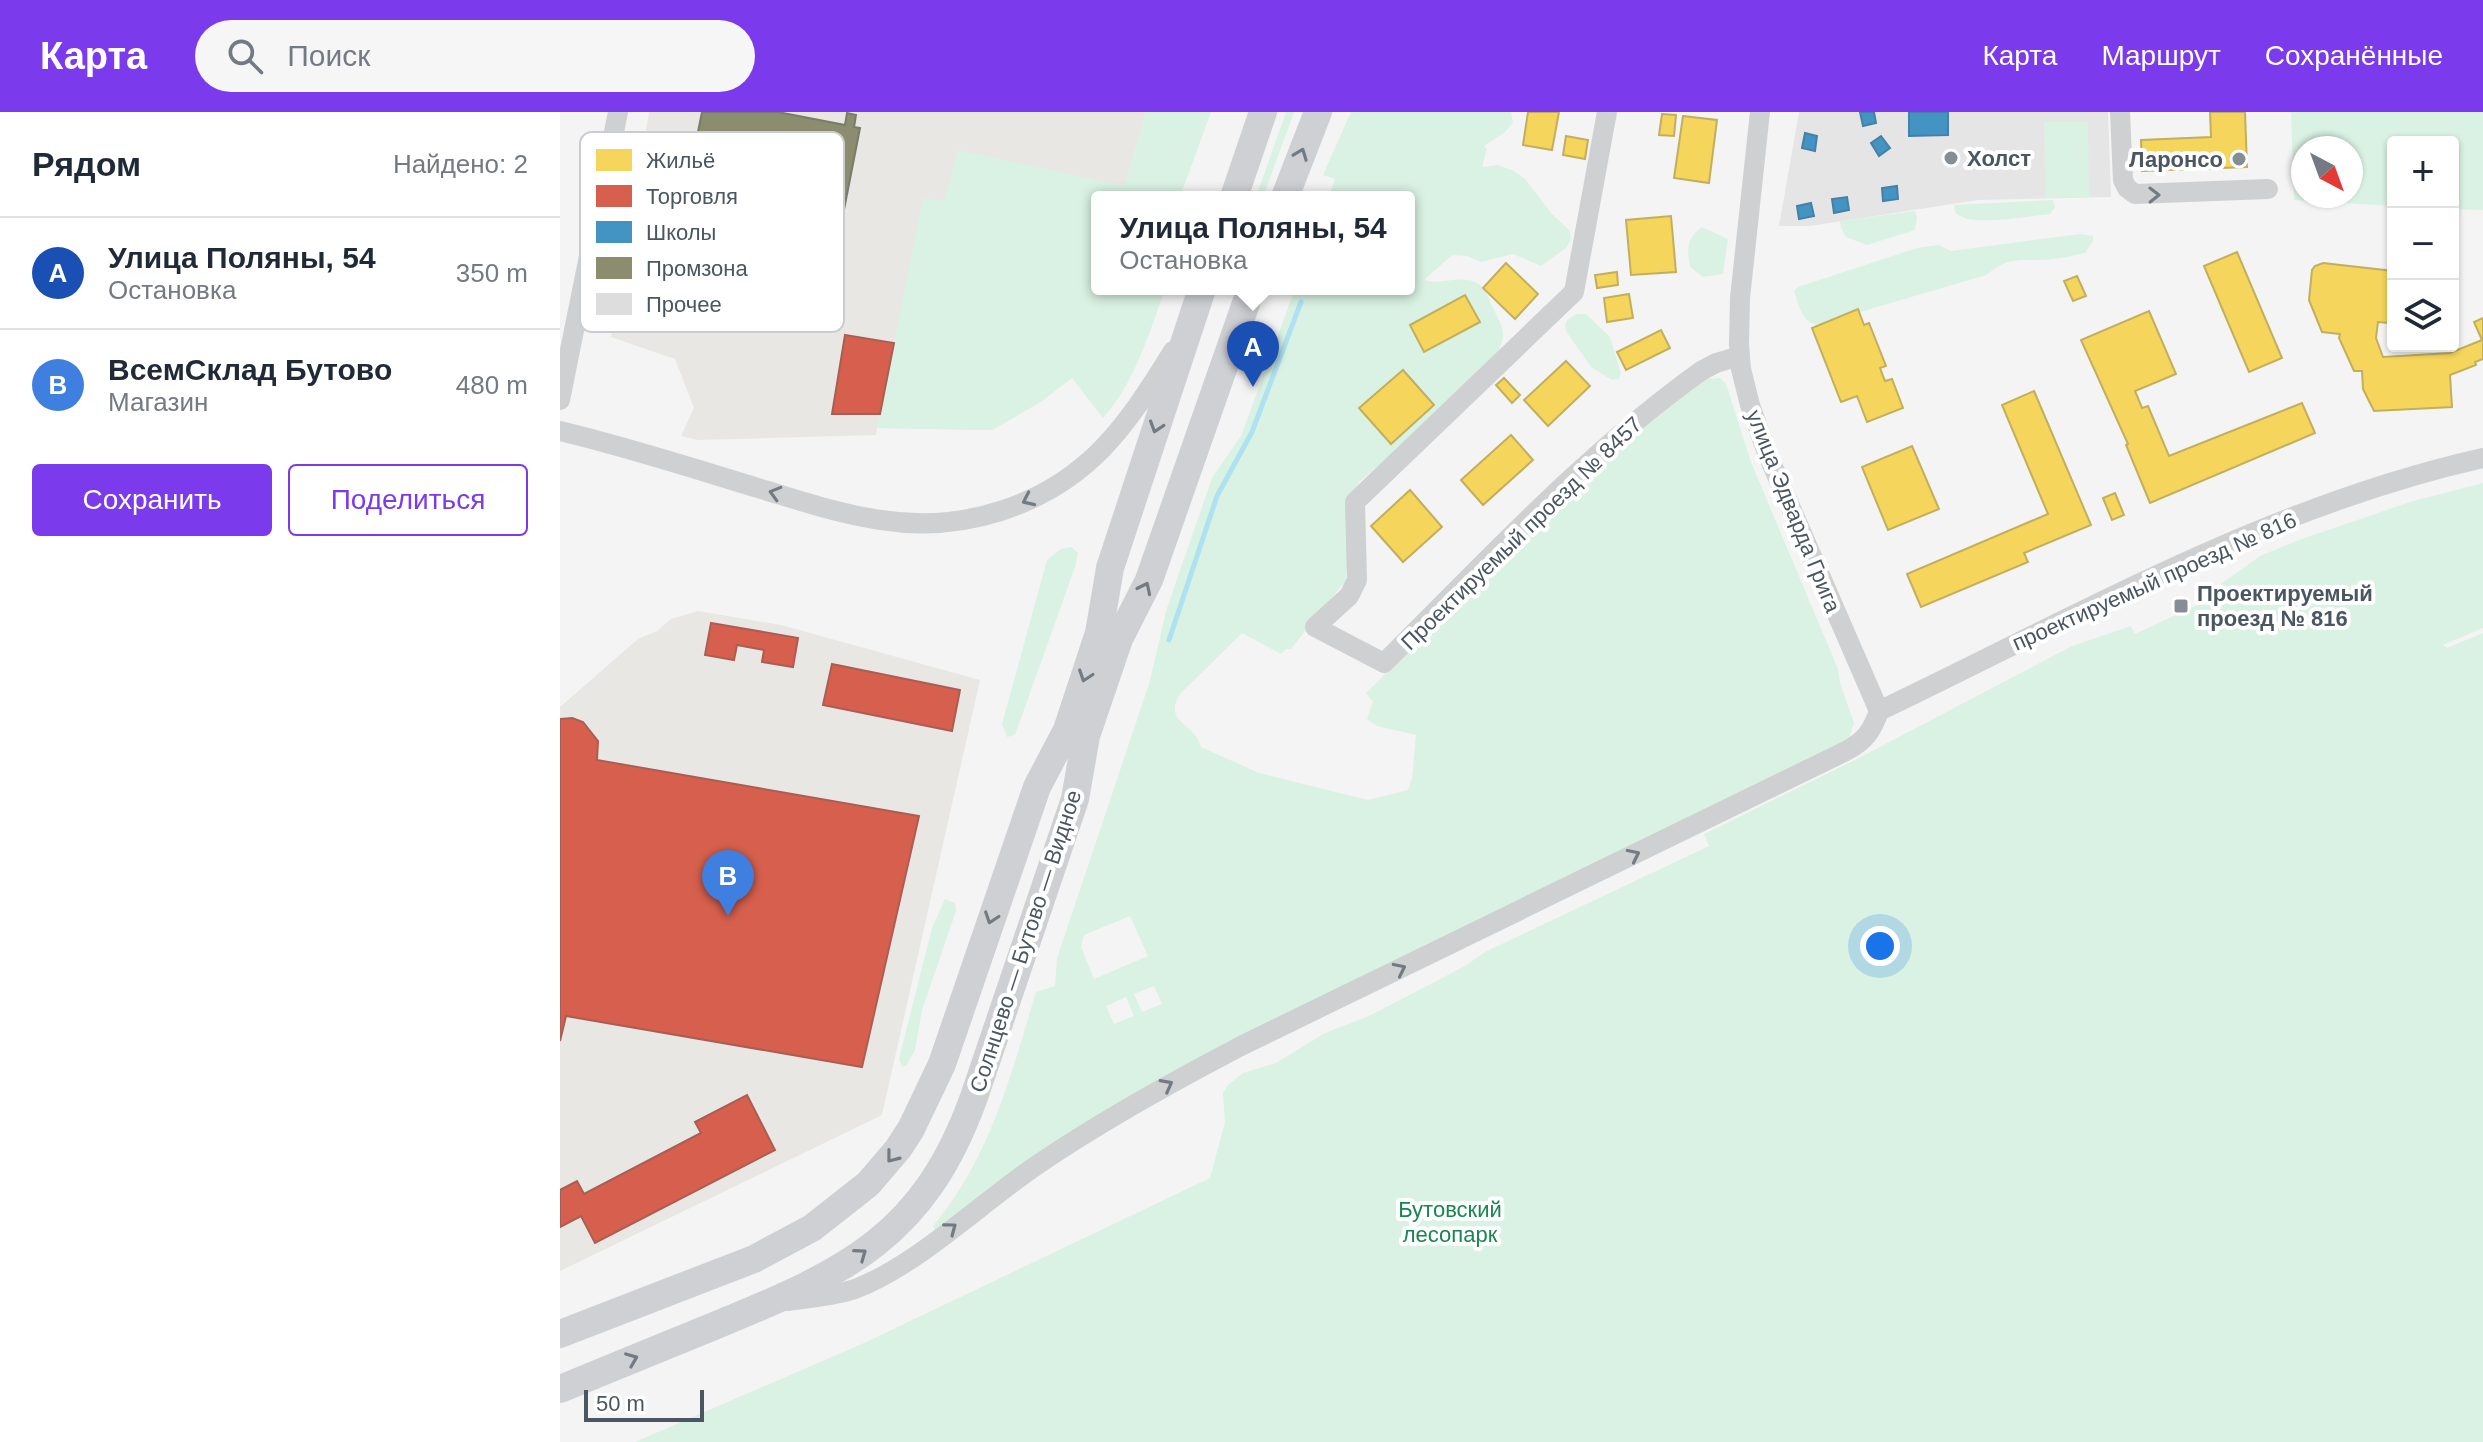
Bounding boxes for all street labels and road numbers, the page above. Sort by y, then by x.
street label: улица Эдварда Грига [1741,406,1846,617]
street label: Проектируемый проезд № 8457 [1396,412,1647,655]
street label: проектируемый проезд № 816 [2008,507,2300,656]
street label: Солнцево — Бутово — Видное [965,787,1086,1096]

